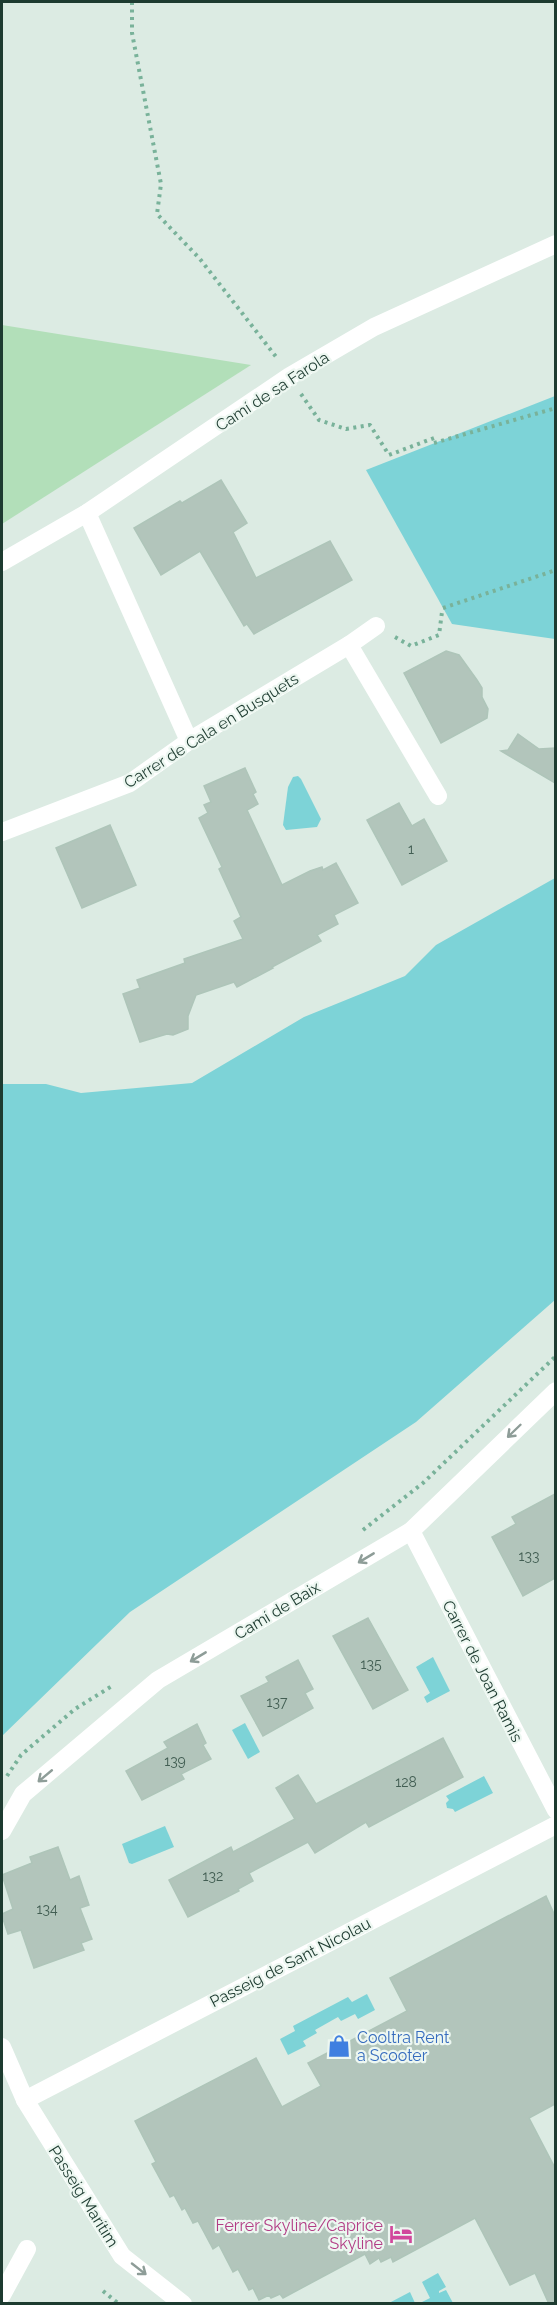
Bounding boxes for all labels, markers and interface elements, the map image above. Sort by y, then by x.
street label: Camí de sa Farola [212,348,332,435]
street label: Carrer de Cala en Busquets [121,669,302,792]
house number: 1 [408,841,414,857]
one-way arrow [506,1424,521,1439]
house number: 133 [519,1548,539,1564]
one-way arrow [358,1552,375,1564]
street label: Camí de Baix [231,1577,323,1643]
street label: Carrer de Joan Ramis [439,1597,527,1746]
one-way arrow [190,1651,207,1663]
house number: 135 [360,1656,382,1672]
house number: 137 [267,1694,288,1710]
house number: 139 [164,1753,186,1769]
one-way arrow [38,1769,53,1783]
house number: 128 [395,1774,417,1790]
house number: 132 [203,1868,223,1884]
house number: 134 [36,1901,58,1917]
street label: Passeig de Sant Nicolau [207,1914,374,2011]
place label: Cooltra Rent a Scooter [357,2028,450,2065]
shop icon: Cooltra Rent a Scooter [326,2033,352,2059]
street label: Passeig Marítim [45,2142,122,2251]
place label: Ferrer Skyline/Caprice Skyline [216,2216,383,2253]
hotel icon: Ferrer Skyline/Caprice Skyline [388,2221,414,2247]
one-way arrow [131,2263,147,2276]

